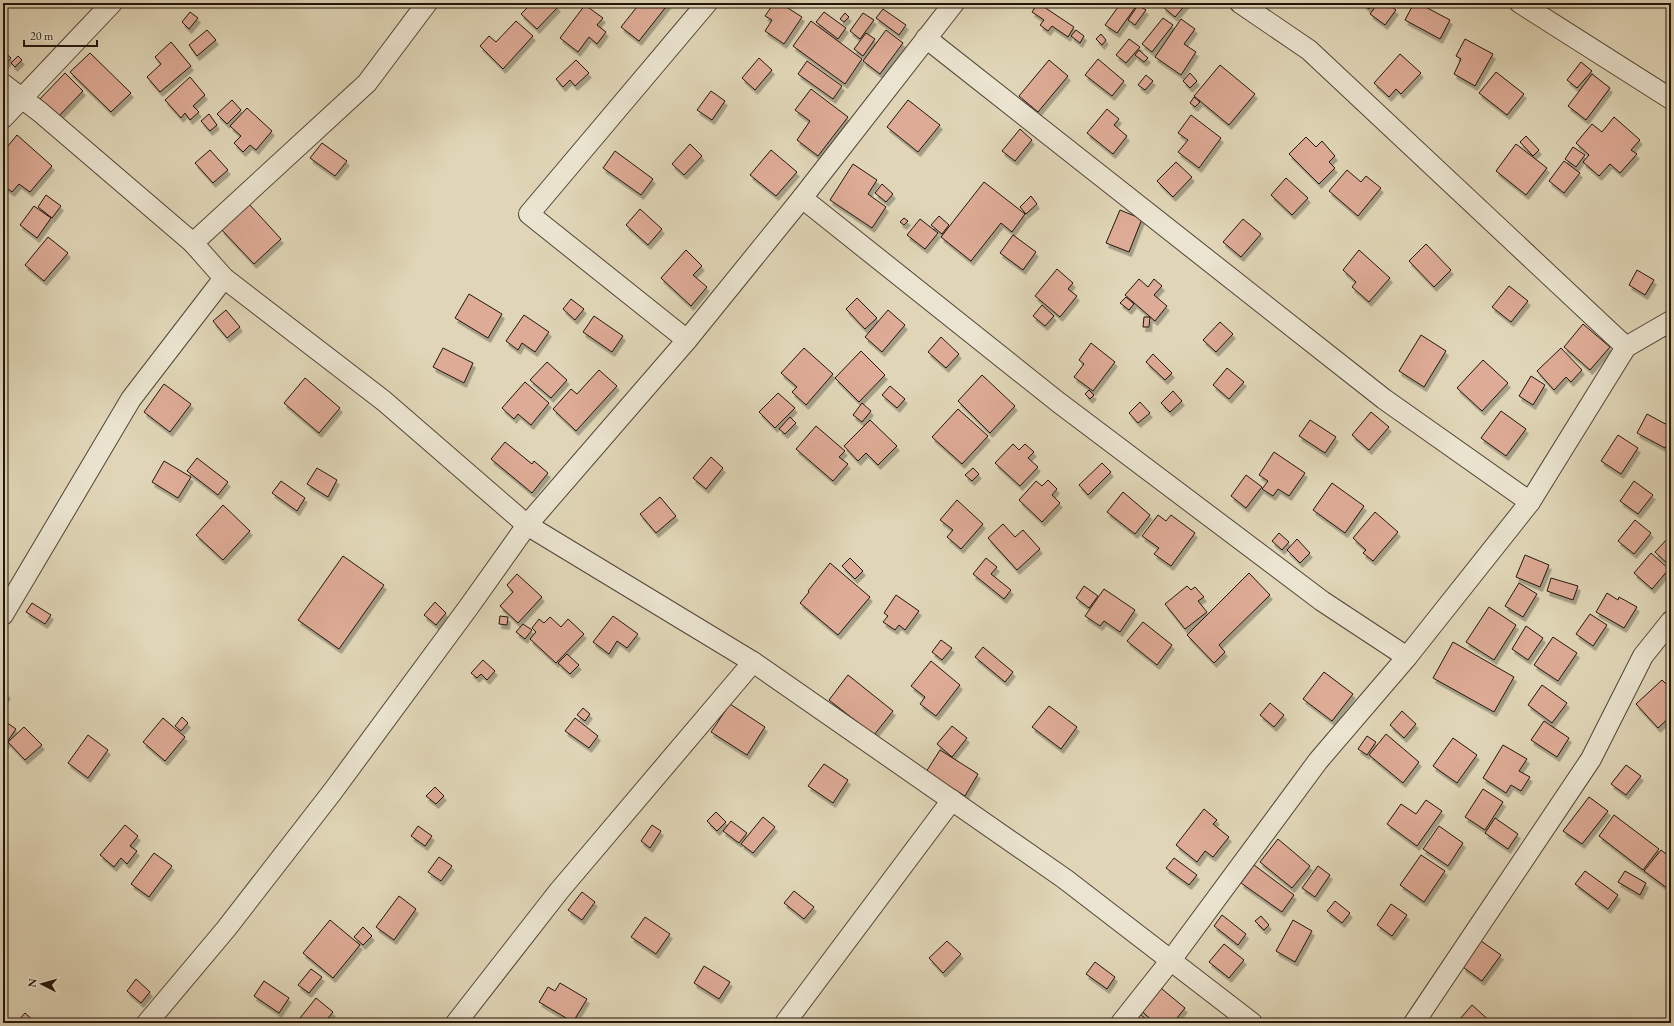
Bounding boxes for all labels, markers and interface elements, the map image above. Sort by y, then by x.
scale bar [24,22,97,48]
text: 20 m [30,28,54,44]
north arrow [22,964,62,1004]
text: N [25,978,39,988]

